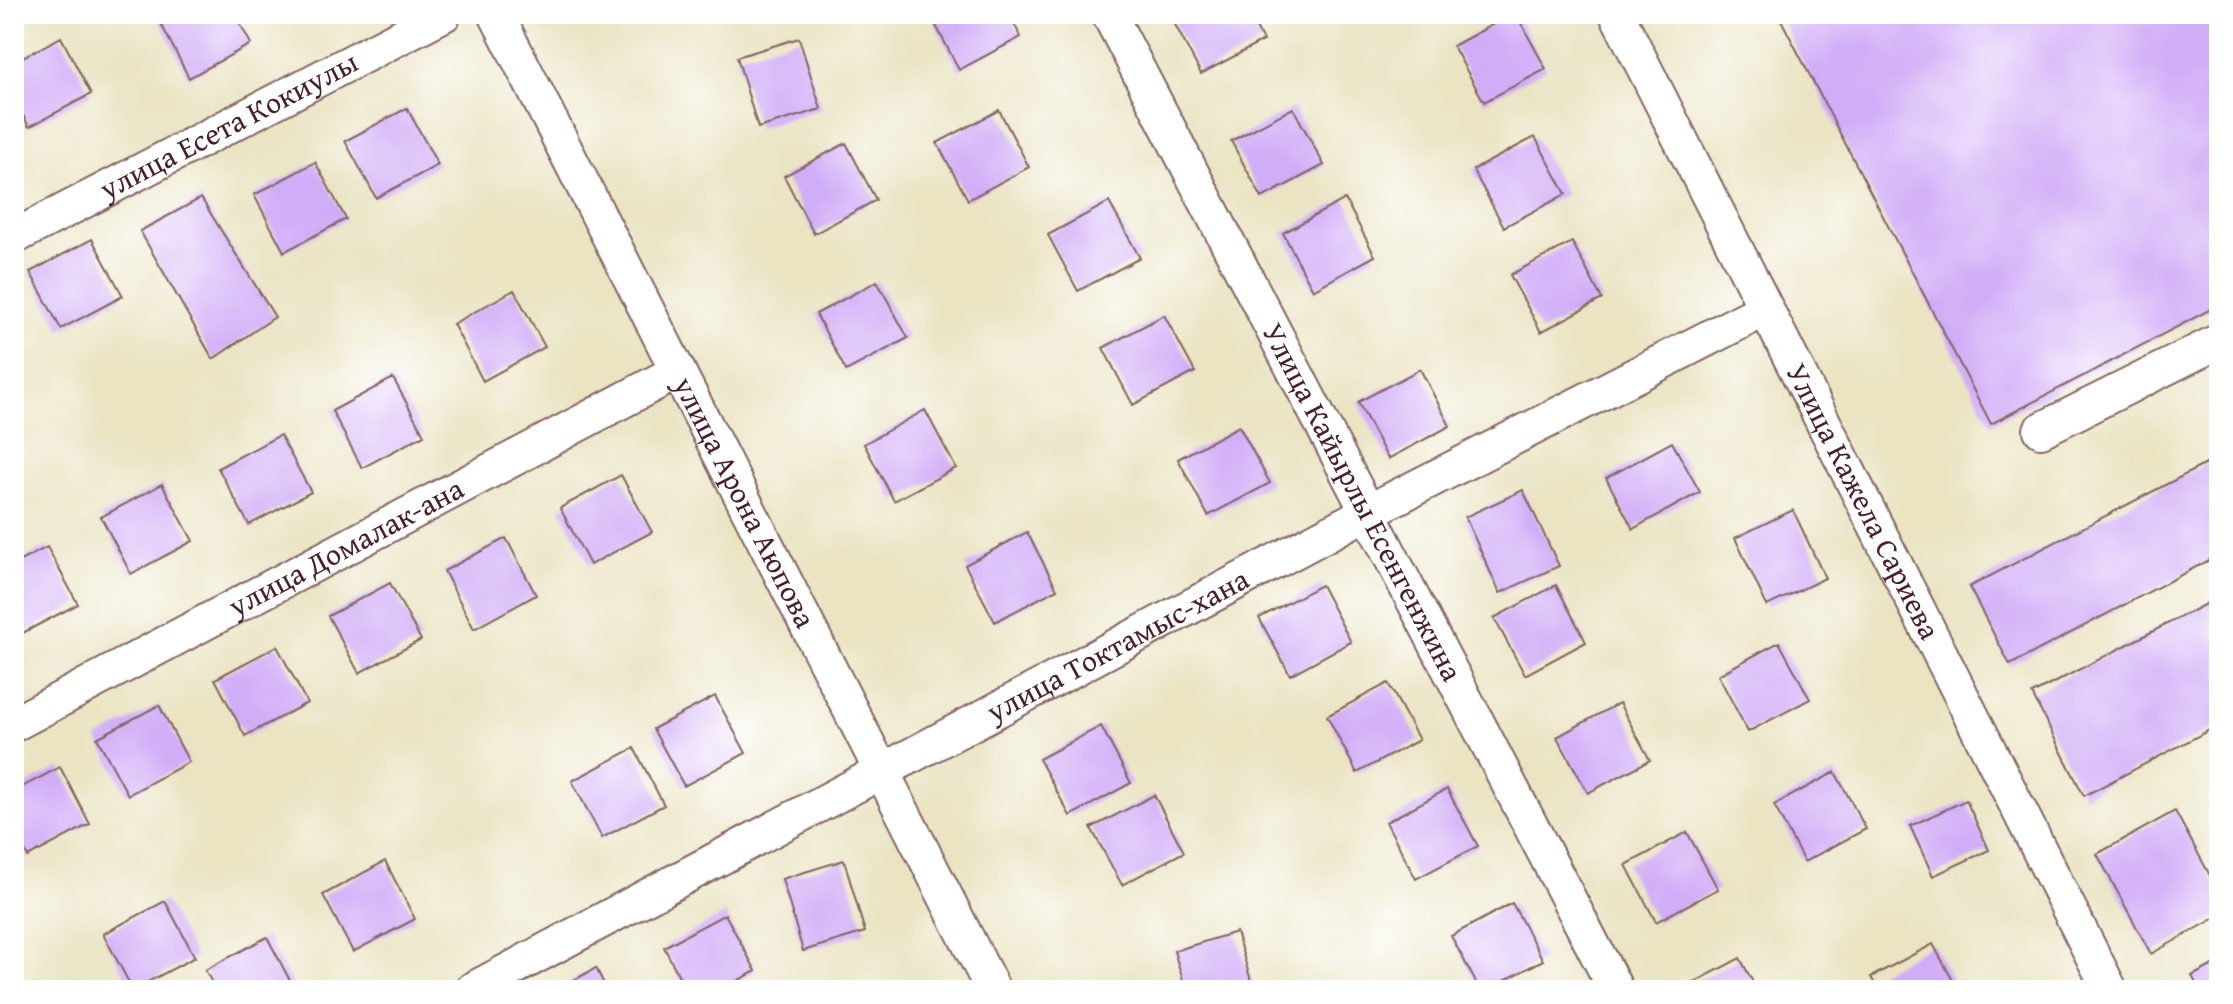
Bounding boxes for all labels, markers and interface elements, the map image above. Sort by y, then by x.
street label: улица Есета Кокиулы [91,39,365,210]
street label: Улица Кайырлы Есенгенжина [1252,315,1475,689]
street label: Улица Кажела Сариева [1776,355,1953,647]
street label: улица Арона Аюпова [663,368,828,636]
street label: улица Домалак-ана [219,466,472,628]
street label: улица Токтамыс-хана [977,556,1257,733]

